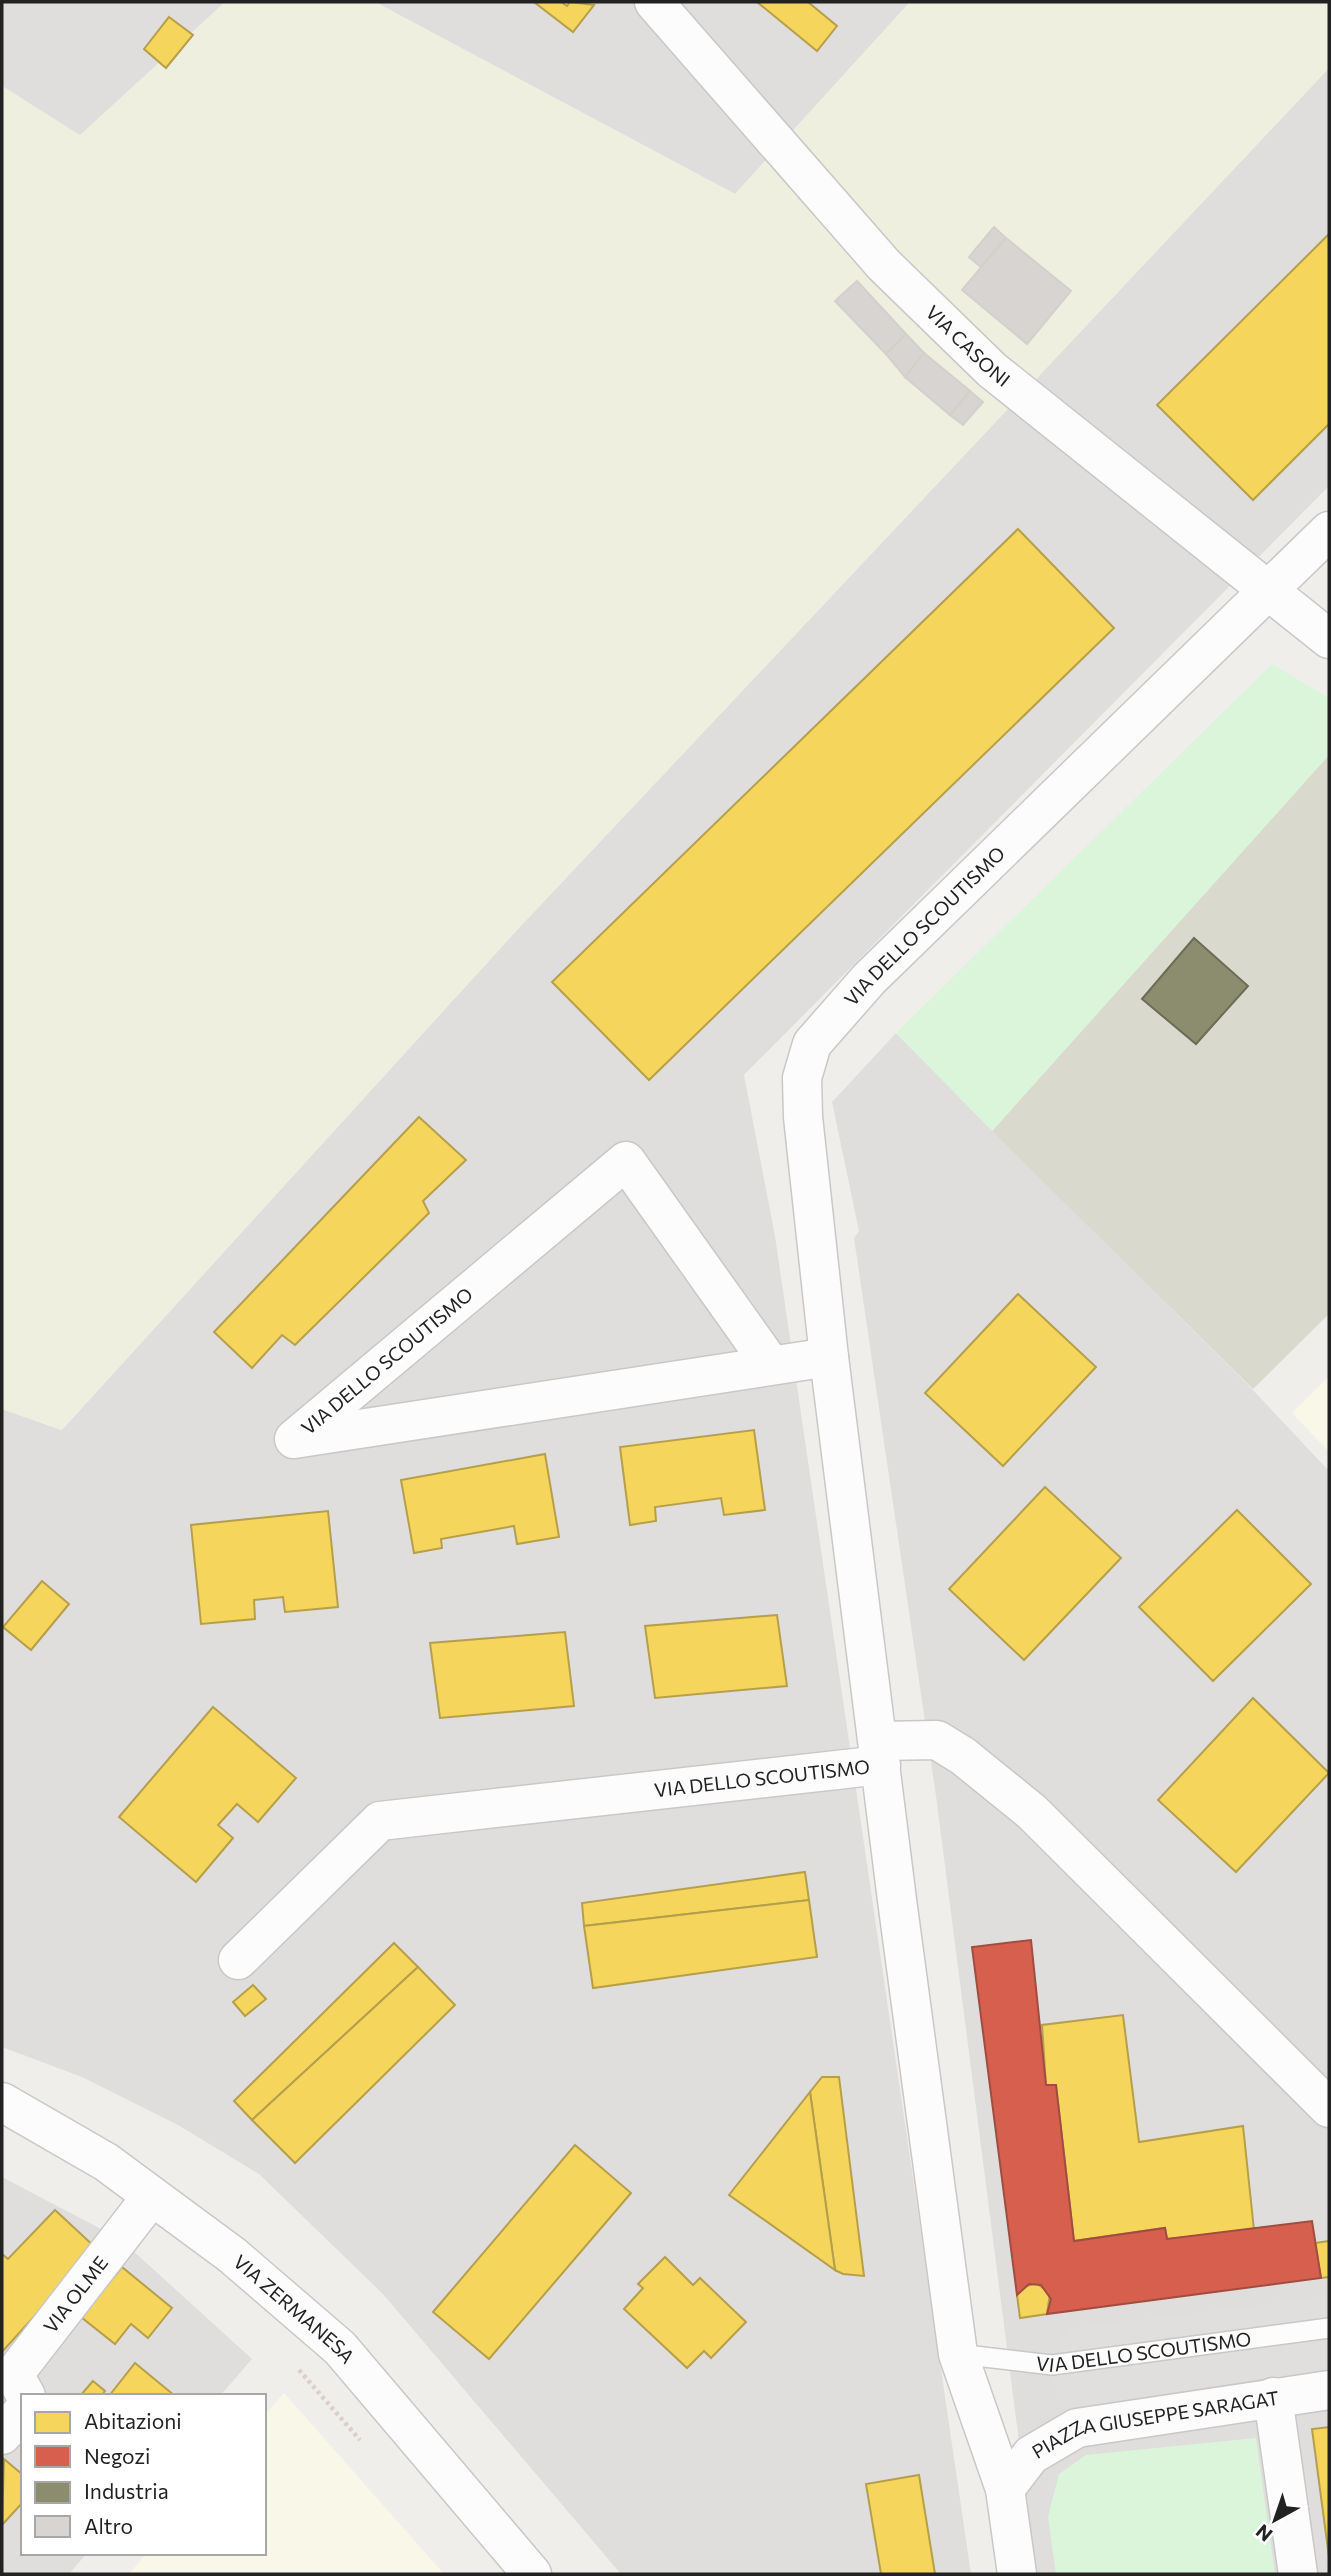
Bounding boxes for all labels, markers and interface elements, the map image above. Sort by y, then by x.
street label: VIA CASONI [921,300,1015,391]
street label: VIA DELLO SCOUTISMO [839,841,1009,1010]
street label: VIA DELLO SCOUTISMO [296,1282,477,1439]
street label: VIA DELLO SCOUTISMO [653,1754,871,1801]
street label: VIA ZERMANESA [229,2250,360,2368]
street label: VIA OLME [38,2251,112,2337]
street label: VIA DELLO SCOUTISMO [1035,2327,1252,2376]
street label: PIAZZA GIUSEPPE SARAGAT [1028,2386,1280,2463]
legend [21,2394,266,2555]
text: Abitazioni [84,2408,182,2433]
text: Negozi [84,2443,150,2468]
text: Industria [84,2478,169,2503]
north arrow [1240,2485,1310,2555]
text: Altro [84,2513,133,2538]
text: N [1251,2520,1277,2547]

